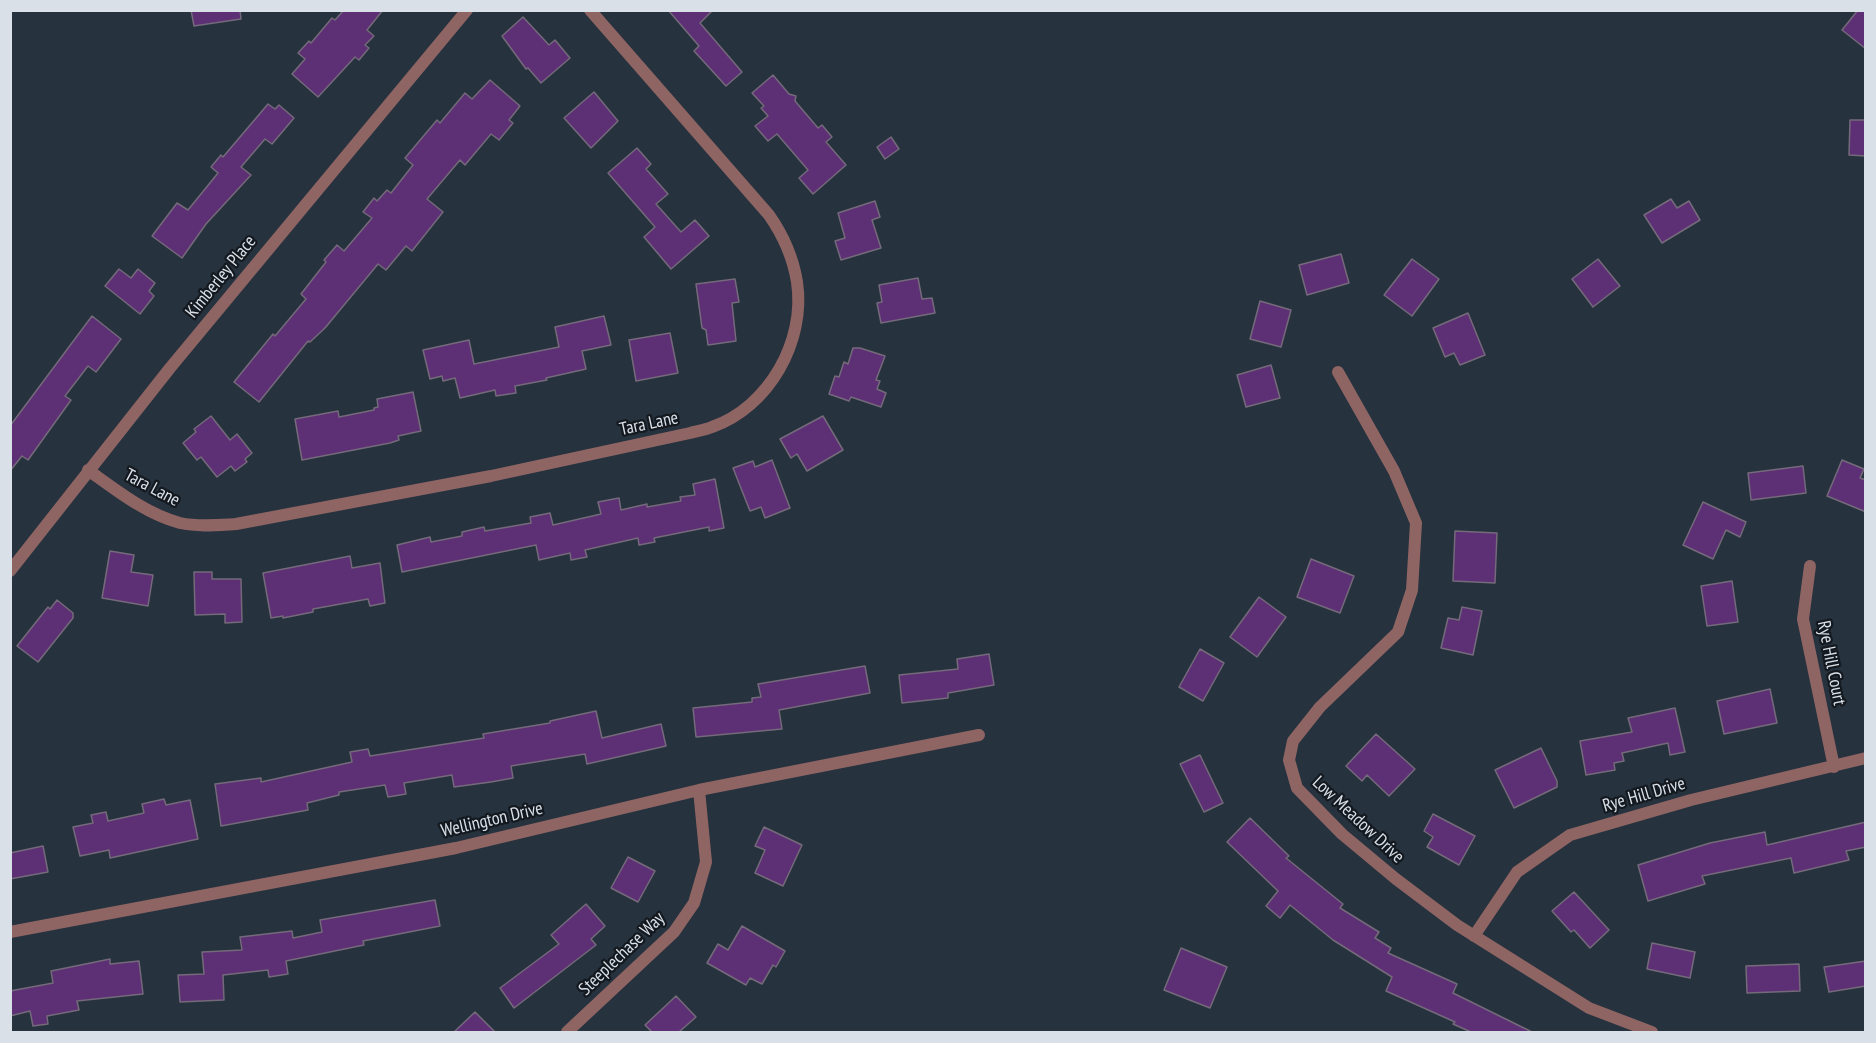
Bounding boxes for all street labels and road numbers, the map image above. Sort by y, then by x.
street label: Kimberley Place [181,231,261,323]
street label: Tara Lane [618,407,680,441]
street label: Tara Lane [121,465,183,511]
street label: Rye Hill Court [1812,619,1850,707]
street label: Low Meadow Drive [1308,772,1408,868]
street label: Rye Hill Drive [1600,773,1688,817]
street label: Wellington Drive [439,798,545,842]
street label: Steeplechase Way [575,908,669,1000]

